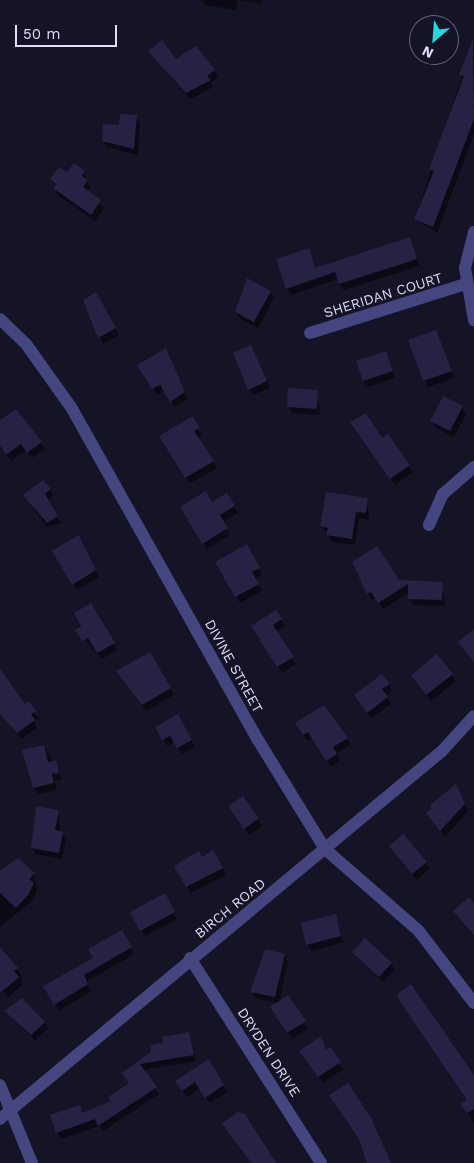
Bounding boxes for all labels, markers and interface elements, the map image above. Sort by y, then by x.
scale bar [18,15,120,47]
north arrow [409,15,459,65]
text: 50 m [23,25,60,43]
text: N [419,43,436,62]
street label: SHERIDAN COURT [322,269,444,321]
street label: DIVINE STREET [201,616,267,716]
street label: BIRCH ROAD [191,874,269,942]
street label: DRYDEN DRIVE [234,1004,304,1100]

